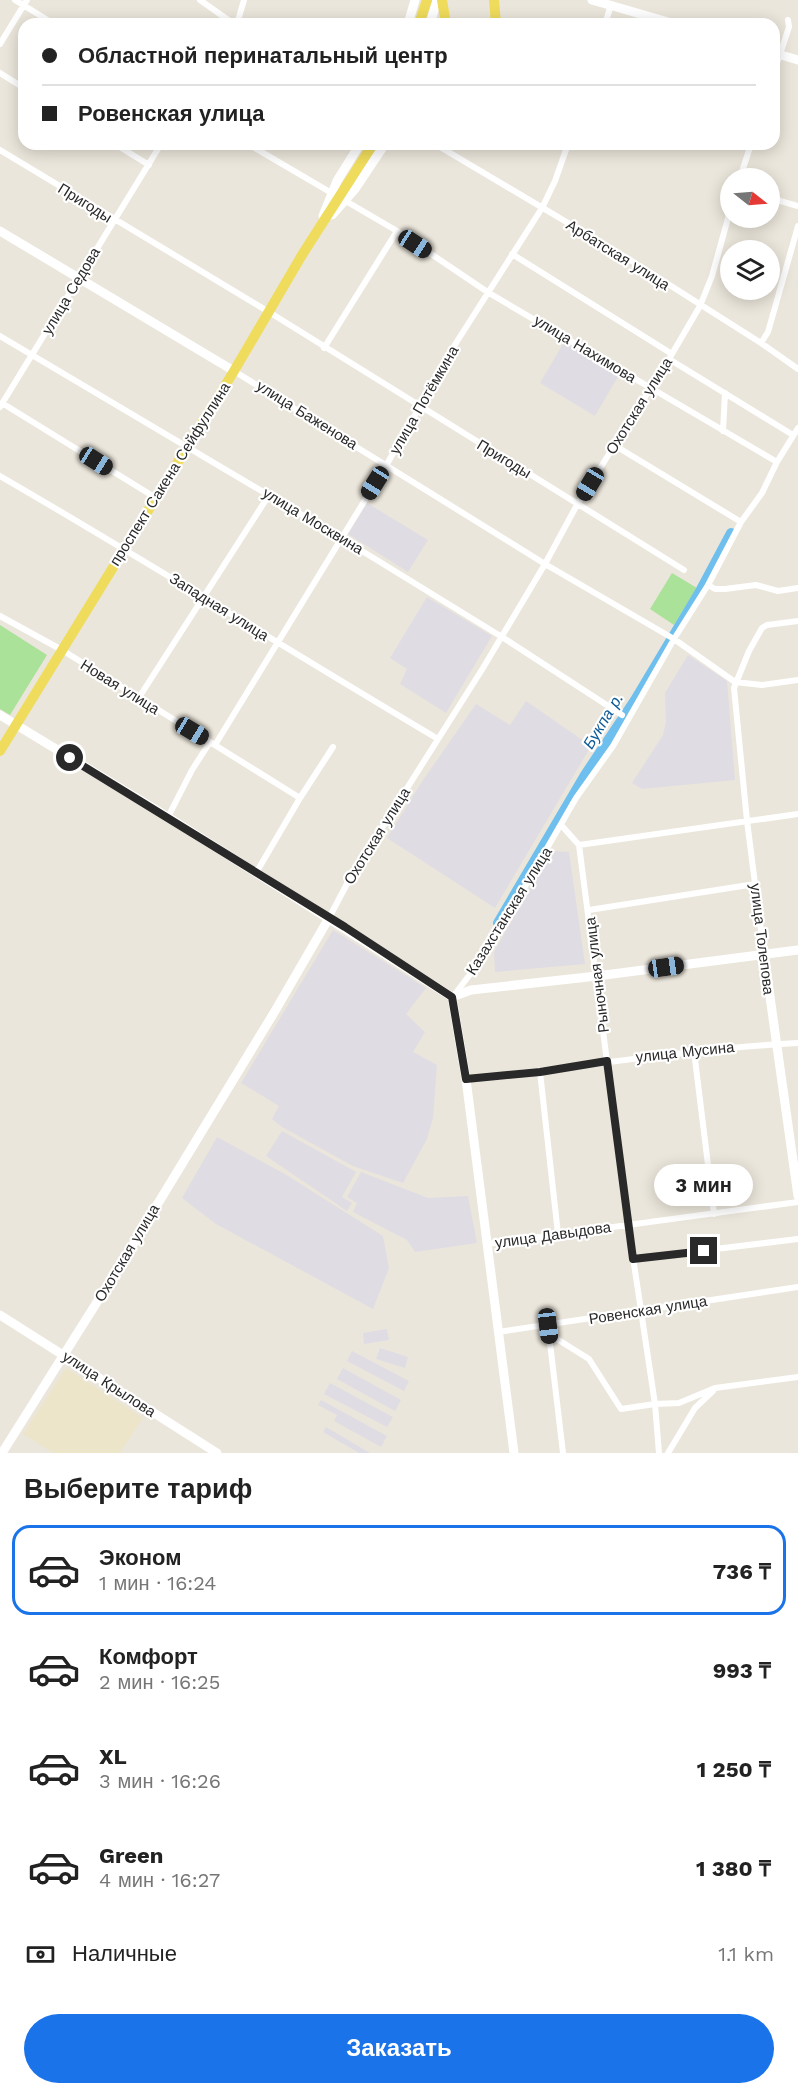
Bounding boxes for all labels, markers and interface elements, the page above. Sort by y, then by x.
text: Областной перинатальный центр [78,43,448,68]
text: Ровенская улица [78,101,264,126]
north arrow [720,168,780,228]
map controls [720,168,780,300]
street label: Пригоды [55,179,115,227]
street label: Арбатская улица [563,216,674,294]
car [395,227,435,261]
button: layers [720,240,780,300]
street label: улица Седова [38,244,104,338]
street label: улица Нахимова [531,311,640,387]
street label: улица Потёмкина [386,342,463,457]
street label: Охотская улица [602,354,676,458]
street label: улица Баженова [253,377,361,454]
street label: проспект Сакена Сейфуллина [106,378,234,569]
street label: Пригоды [474,436,534,482]
car [76,444,116,478]
car [358,463,392,503]
car [573,464,607,504]
street label: улица Москвина [259,484,367,559]
street label: Западная улица [166,569,273,645]
street label: Новая улица [77,656,163,719]
water label: Букпа р. [579,690,627,752]
car [172,714,212,748]
route start [56,744,83,771]
street label: Охотская улица [340,784,414,888]
street label: Казахстанская улица [462,843,556,978]
street label: улица Толепова [746,882,778,996]
street label: Рыночная улица [581,916,613,1034]
car [647,956,685,978]
street label: улица Мусина [635,1038,736,1066]
callout: 3 мин [654,1164,754,1206]
text: 3 мин [675,1173,732,1197]
street label: Охотская улица [91,1200,164,1305]
street label: улица Давыдова [494,1218,613,1252]
route end [690,1237,717,1264]
street label: Ровенская улица [588,1292,709,1328]
car [537,1307,559,1345]
street label: улица Крылова [59,1347,160,1421]
text: Выберите тариф [24,1473,252,1505]
icon: car [27,1543,81,1597]
text: Эконом [99,1545,182,1570]
text: 736 ₸ [713,1559,771,1584]
text: 1 мин · 16:24 [99,1571,217,1595]
icon: car [27,1642,81,1696]
text: Комфорт [99,1644,198,1669]
text: 993 ₸ [713,1658,771,1683]
text: 2 мин · 16:25 [99,1670,220,1694]
icon: car [27,1741,81,1795]
text: XL [99,1744,127,1769]
text: 1 250 ₸ [697,1757,771,1782]
text: 3 мин · 16:26 [99,1769,221,1793]
icon: car [27,1840,81,1894]
text: Green [99,1843,163,1868]
text: 1 380 ₸ [696,1856,771,1881]
text: 4 мин · 16:27 [99,1868,220,1892]
icon: cash [24,1938,57,1971]
text: Наличные [72,1941,177,1966]
text: 1.1 km [718,1942,774,1966]
button: Заказать [24,2014,774,2083]

